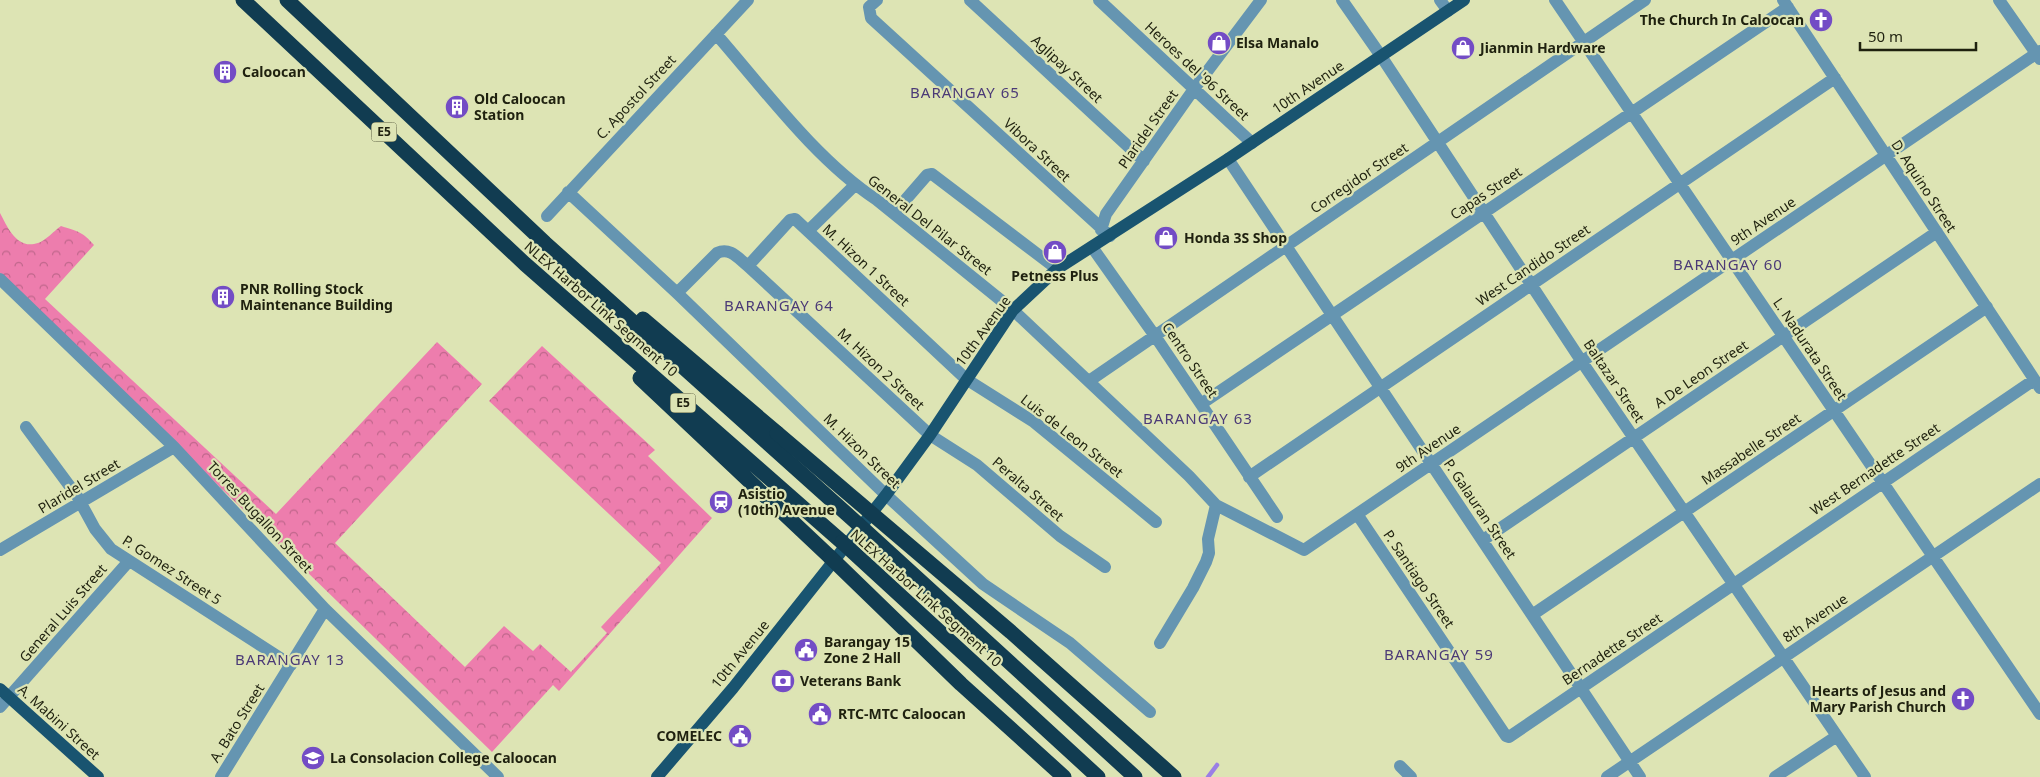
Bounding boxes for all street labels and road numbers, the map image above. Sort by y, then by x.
street label: Heroes del '96 Street [1141,17,1254,124]
street label: Aglipay Street [1028,31,1107,107]
street label: C. Apostol Street [592,50,680,143]
street label: 10th Avenue [1268,56,1347,118]
street label: Plaridel Street [1113,86,1182,172]
street label: Vibora Street [1000,114,1075,186]
road number: E5 [372,122,396,142]
street label: D. Aquino Street [1887,136,1961,236]
street label: Corregidor Street [1306,138,1411,217]
street label: Capas Street [1446,162,1525,224]
street label: General Del Pilar Street [864,170,996,279]
street label: 9th Avenue [1727,192,1799,249]
street label: M. Hizon 1 Street [819,219,914,310]
street label: West Candido Street [1472,219,1593,310]
street label: NLEX Harbor Link Segment 10 [521,237,682,381]
street label: 10th Avenue [951,292,1015,370]
street label: L. Nadurata Street [1769,294,1852,404]
street label: Centro Street [1158,318,1223,401]
street label: M. Hizon 2 Street [834,323,929,414]
street label: Baltazar Street [1580,335,1649,426]
street label: A De Leon Street [1650,335,1751,412]
street label: Luis de Leon Street [1017,390,1127,482]
road number: E5 [670,393,696,412]
street label: Massabelle Street [1697,408,1804,489]
street label: M. Hizon Street [820,409,905,492]
street label: West Bernadette Street [1806,418,1943,519]
street label: 9th Avenue [1392,419,1464,476]
street label: Peralta Street [989,452,1068,525]
street label: Plaridel Street [34,454,123,517]
street label: P. Galauran Street [1440,455,1521,563]
street label: Torres Bugallon Street [204,457,317,577]
street label: NLEX Harbor Link Segment 10 [847,525,1006,671]
street label: P. Santiago Street [1380,526,1459,632]
street label: P. Gomez Street 5 [119,530,225,609]
street label: General Luis Street [15,560,111,666]
street label: 8th Avenue [1779,589,1851,646]
street label: Bernadette Street [1558,608,1665,689]
street label: 10th Avenue [706,616,773,692]
street label: A. Mabini Street [14,680,104,764]
street label: A. Bato Street [205,680,268,766]

